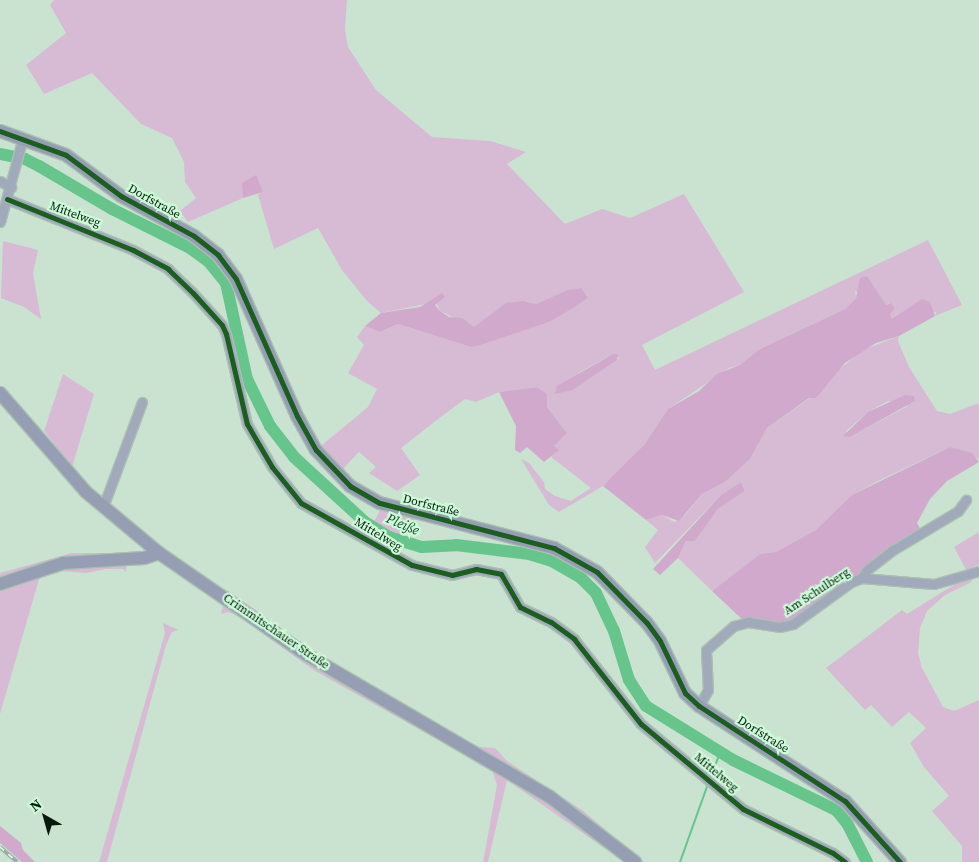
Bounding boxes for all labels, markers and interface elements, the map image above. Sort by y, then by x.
street label: Dorfstraße [125,182,183,222]
street label: Mittelweg [48,199,102,231]
street label: Dorfstraße [401,492,461,520]
water label: Pleiße [384,510,422,538]
street label: Mittelweg [352,515,404,555]
street label: Am Schulberg [781,565,853,619]
street label: Crimmitschauer Straße [220,591,332,673]
street label: Dorfstraße [735,714,791,756]
street label: Mittelweg [691,750,741,796]
north arrow [20,792,70,842]
text: N [26,794,46,816]

